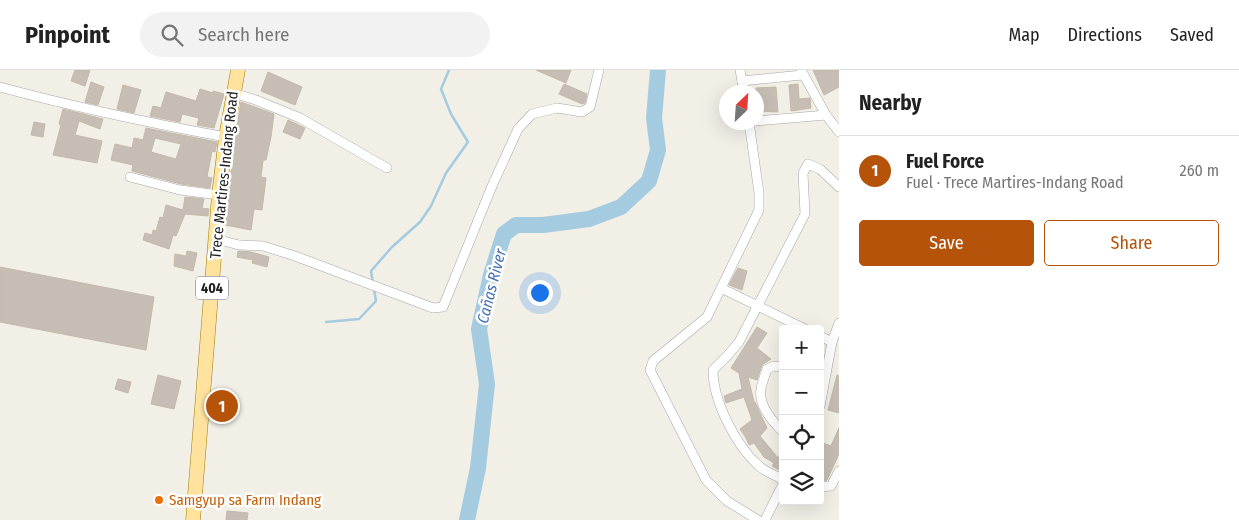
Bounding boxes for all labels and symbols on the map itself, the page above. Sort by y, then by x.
north arrow [719,85,764,130]
street label: Trece Martires-Indang Road [206,90,242,260]
water label: Cañas River [473,246,510,325]
road number: 404 [196,277,228,300]
your location [527,280,553,306]
pin: 1 [206,387,238,425]
place label: Samgyup sa Farm Indang [169,491,321,509]
marker: Samgyup sa Farm Indang [153,494,165,506]

